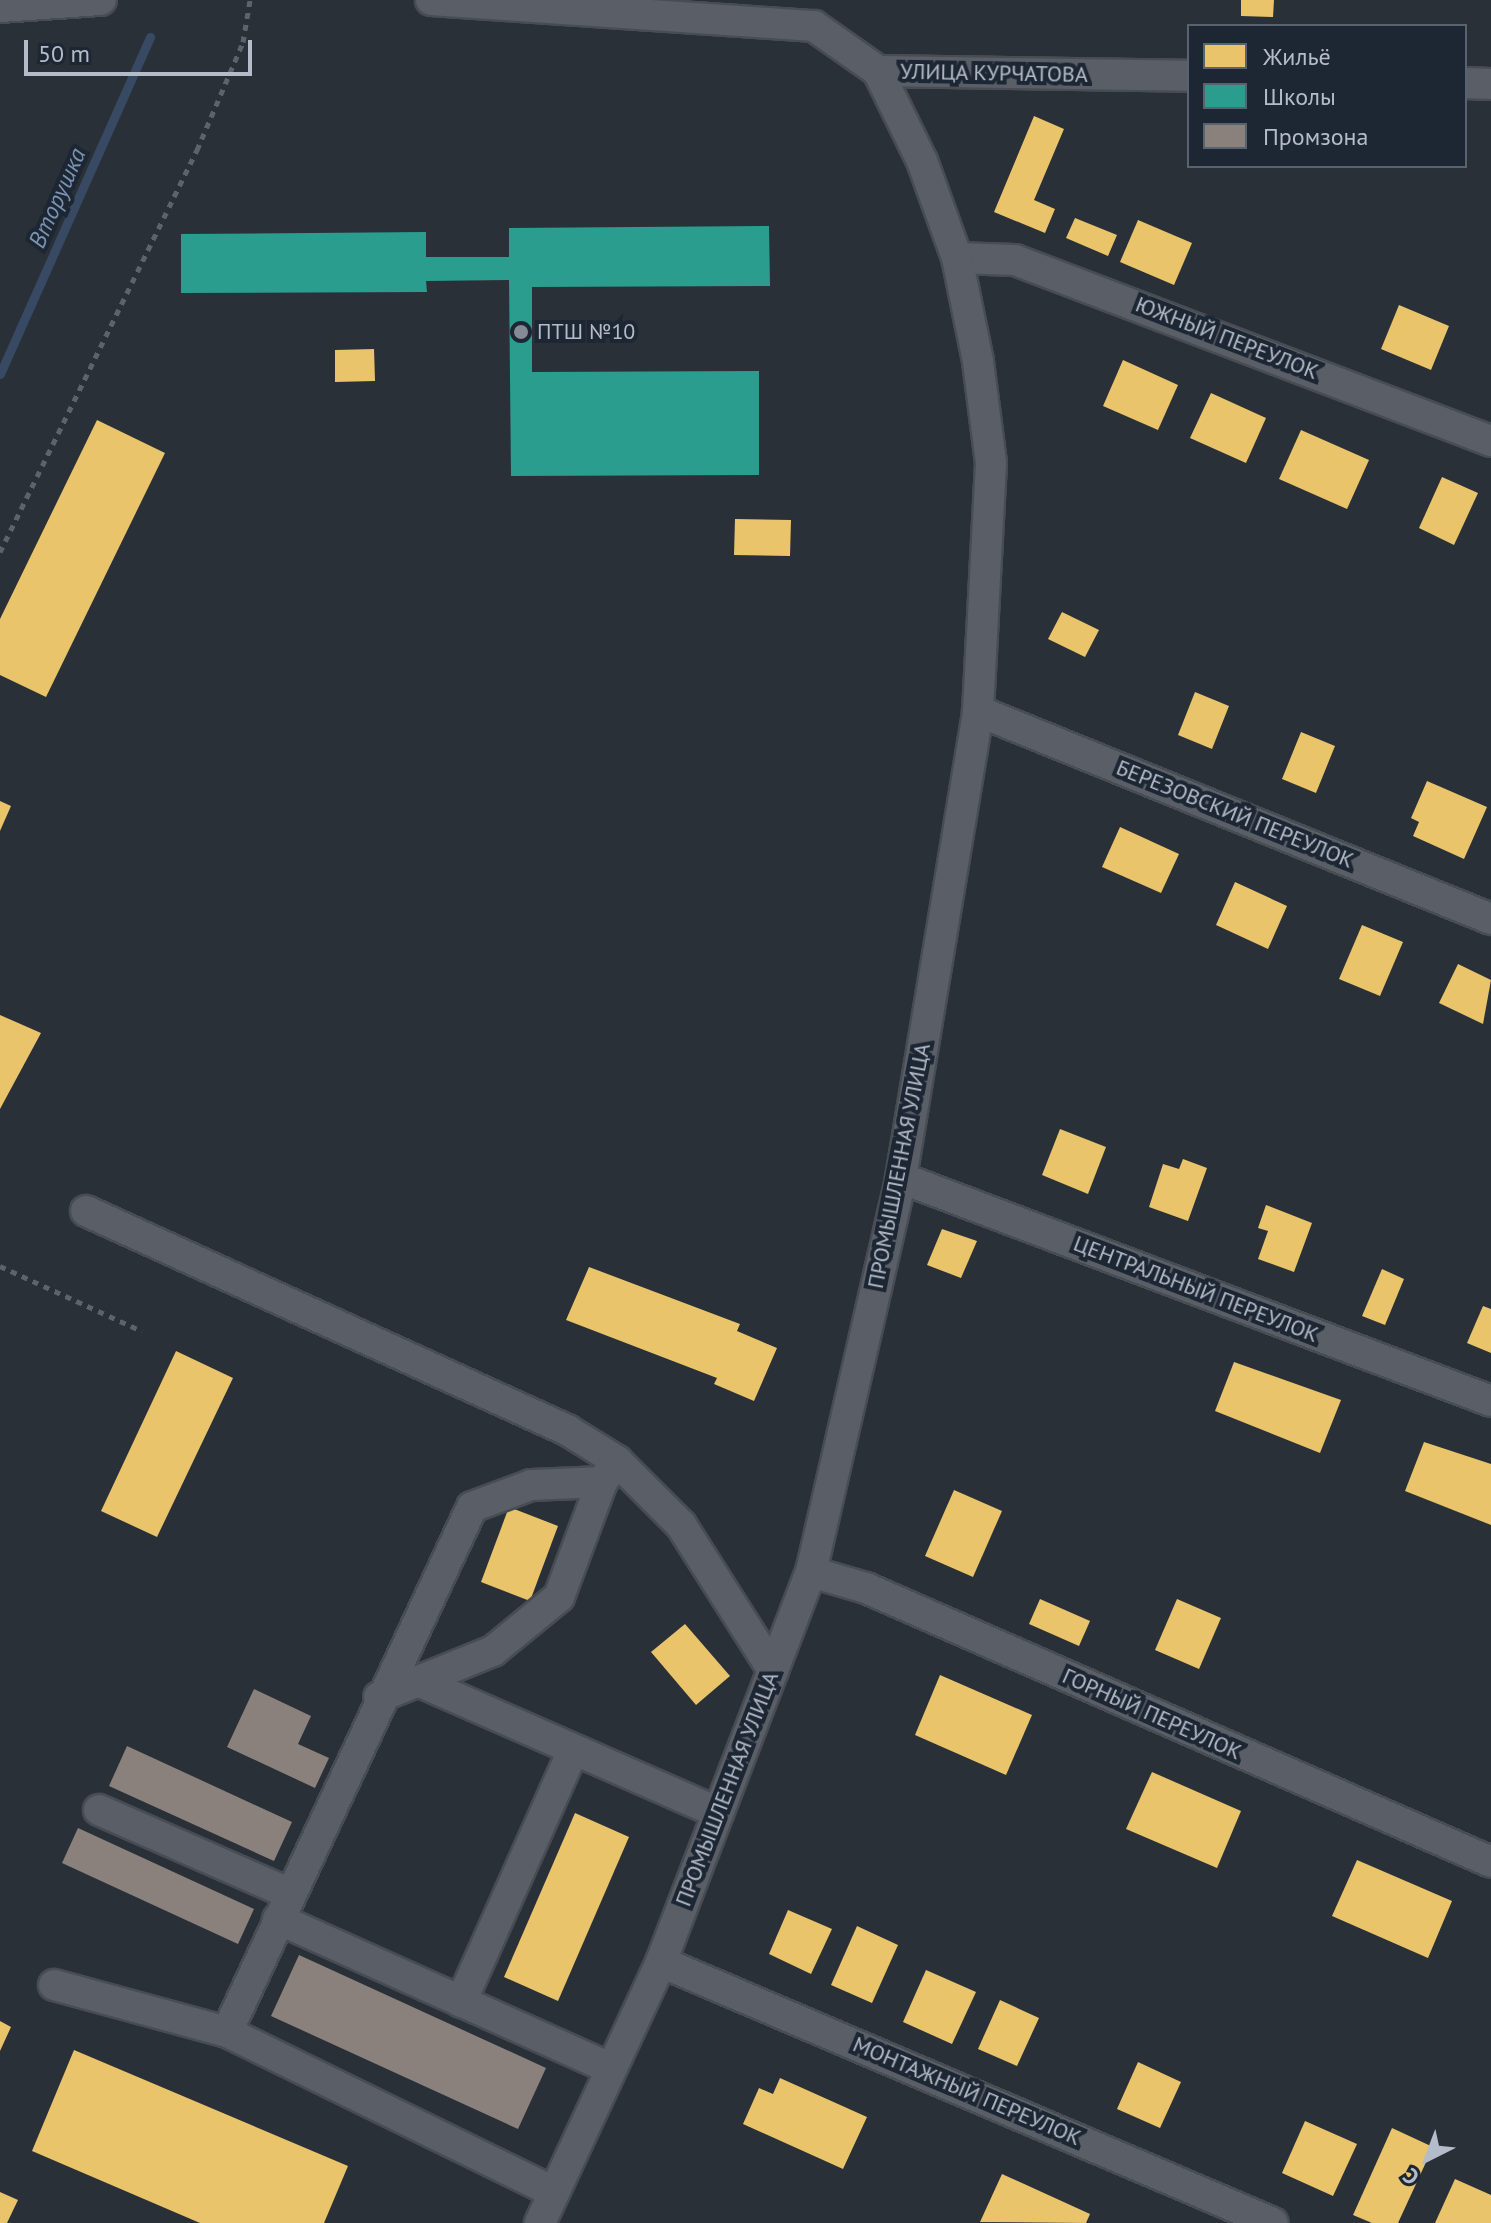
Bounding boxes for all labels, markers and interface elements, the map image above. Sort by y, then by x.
scale bar [28,24,256,74]
legend [1187,24,1467,168]
text: 50 m [38,38,90,69]
text: Жильё [1263,41,1331,72]
street label: УЛИЦА КУРЧАТОВА [900,58,1088,88]
text: Школы [1263,81,1336,112]
text: Промзона [1263,121,1368,152]
water label: Вторушка [22,144,92,252]
street label: ЮЖНЫЙ ПЕРЕУЛОК [1132,291,1322,385]
place label: ПТШ №10 [537,319,635,345]
marker: ПТШ №10 [512,323,530,341]
street label: БЕРЕЗОВСКИЙ ПЕРЕУЛОК [1112,754,1358,874]
street label: ПРОМЫШЛЕННАЯ УЛИЦА [862,1041,936,1291]
street label: ЦЕНТРАЛЬНЫЙ ПЕРЕУЛОК [1070,1230,1322,1348]
street label: ГОРНЫЙ ПЕРЕУЛОК [1058,1663,1246,1765]
street label: ПРОМЫШЛЕННАЯ УЛИЦА [670,1668,784,1910]
street label: МОНТАЖНЫЙ ПЕРЕУЛОК [849,2031,1085,2151]
north arrow [1387,2119,1467,2199]
text: С [1397,2162,1425,2191]

